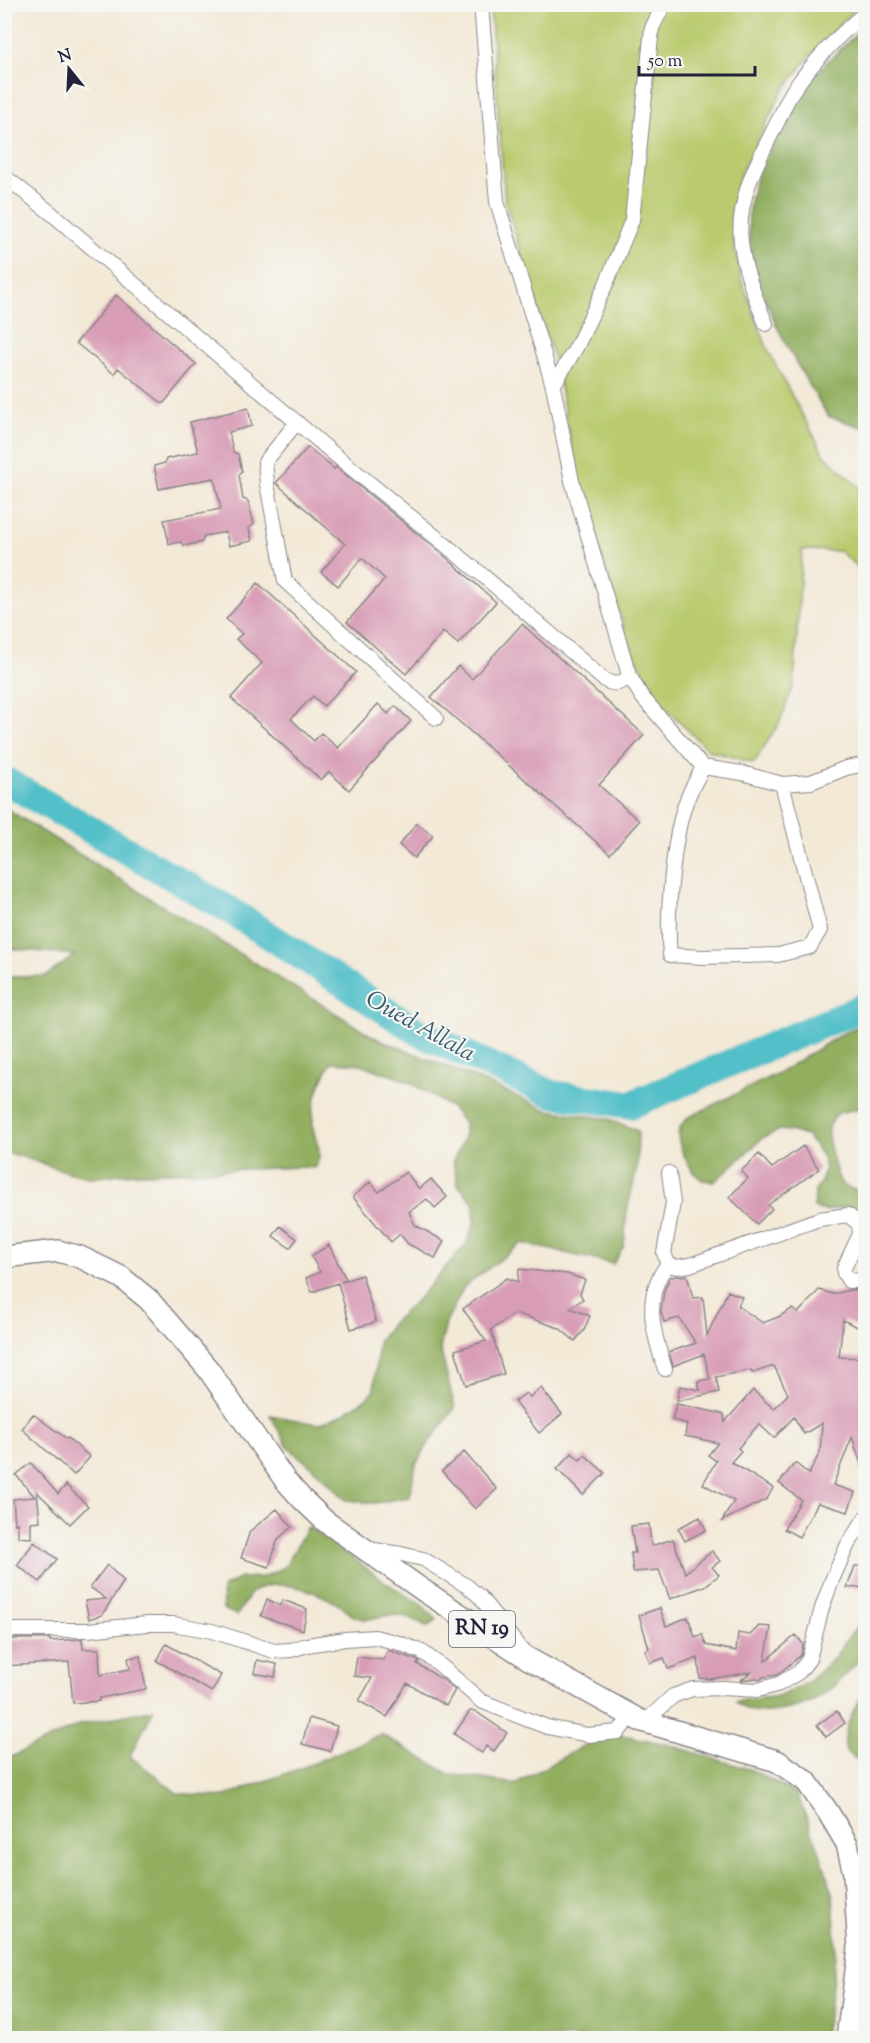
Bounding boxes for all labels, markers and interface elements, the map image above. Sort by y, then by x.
north arrow [39,39,99,99]
scale bar [639,39,754,77]
text: N [56,44,75,70]
text: 50 m [647,49,683,75]
water label: Oued Allala [359,983,481,1071]
road number: RN 19 [449,1611,515,1647]

